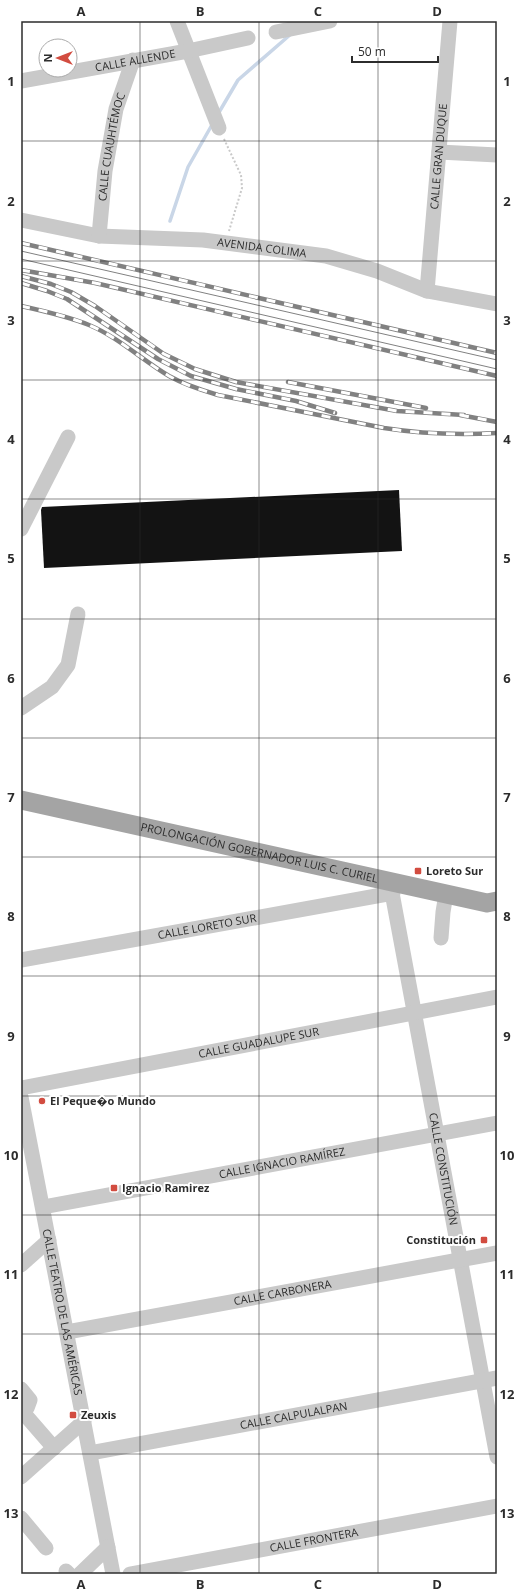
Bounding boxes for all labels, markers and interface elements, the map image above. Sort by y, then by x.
text: A [77,2,86,20]
text: B [196,2,205,20]
text: C [314,2,322,20]
text: D [432,2,442,20]
north arrow [38,38,78,78]
scale bar [352,38,438,64]
text: 50 m [358,43,386,60]
street label: CALLE ALLENDE [94,45,176,75]
text: N [40,54,55,62]
text: 1 [7,72,15,90]
text: 1 [503,72,511,90]
street label: CALLE CUAUHTÉMOC [94,90,128,202]
street label: CALLE GRAN DUQUE [426,103,450,210]
text: 2 [7,192,15,210]
text: 2 [503,192,511,210]
street label: AVENIDA COLIMA [216,234,308,260]
text: 3 [7,311,15,329]
text: 3 [503,311,511,329]
text: 4 [7,430,15,448]
text: 4 [503,430,511,448]
text: 5 [7,549,15,567]
text: 5 [503,549,511,567]
text: 6 [7,669,15,687]
text: 6 [503,669,511,687]
text: 7 [7,788,15,806]
text: 7 [503,788,511,806]
street label: PROLONGACIÓN GOBERNADOR LUIS C. CURIEL [139,819,380,886]
place label: Loreto Sur [426,863,483,878]
marker: Loreto Sur [413,866,423,876]
text: 8 [7,907,15,925]
text: 8 [503,907,511,925]
street label: CALLE LORETO SUR [156,910,258,942]
street label: CALLE GUADALUPE SUR [197,1023,320,1061]
text: 9 [7,1027,15,1045]
text: 9 [503,1027,511,1045]
place label: El Peque�o Mundo [50,1093,156,1108]
marker: El Peque�o Mundo [37,1096,47,1106]
street label: CALLE CONSTITUCIÓN [426,1111,462,1227]
street label: CALLE IGNACIO RAMÍREZ [217,1143,346,1181]
text: 10 [4,1146,18,1164]
text: 10 [500,1146,514,1164]
place label: Ignacio Ramirez [122,1180,210,1195]
marker: Ignacio Ramirez [109,1183,119,1193]
street label: CALLE TEATRO DE LAS AMÉRICAS [40,1227,86,1396]
place label: Constitución [406,1232,476,1247]
marker: Constitución [479,1235,489,1245]
text: 11 [4,1265,18,1283]
text: 11 [500,1265,514,1283]
street label: CALLE CARBONERA [232,1276,332,1308]
text: 12 [4,1385,19,1403]
text: 12 [500,1385,515,1403]
street label: CALLE CALPULALPAN [238,1398,348,1432]
place label: Zeuxis [81,1407,117,1422]
marker: Zeuxis [68,1410,78,1420]
text: 13 [4,1504,18,1522]
text: 13 [500,1504,514,1522]
street label: CALLE FRONTERA [268,1524,359,1555]
text: A [77,1575,86,1593]
text: B [196,1575,205,1593]
text: C [314,1575,322,1593]
text: D [432,1575,442,1593]

